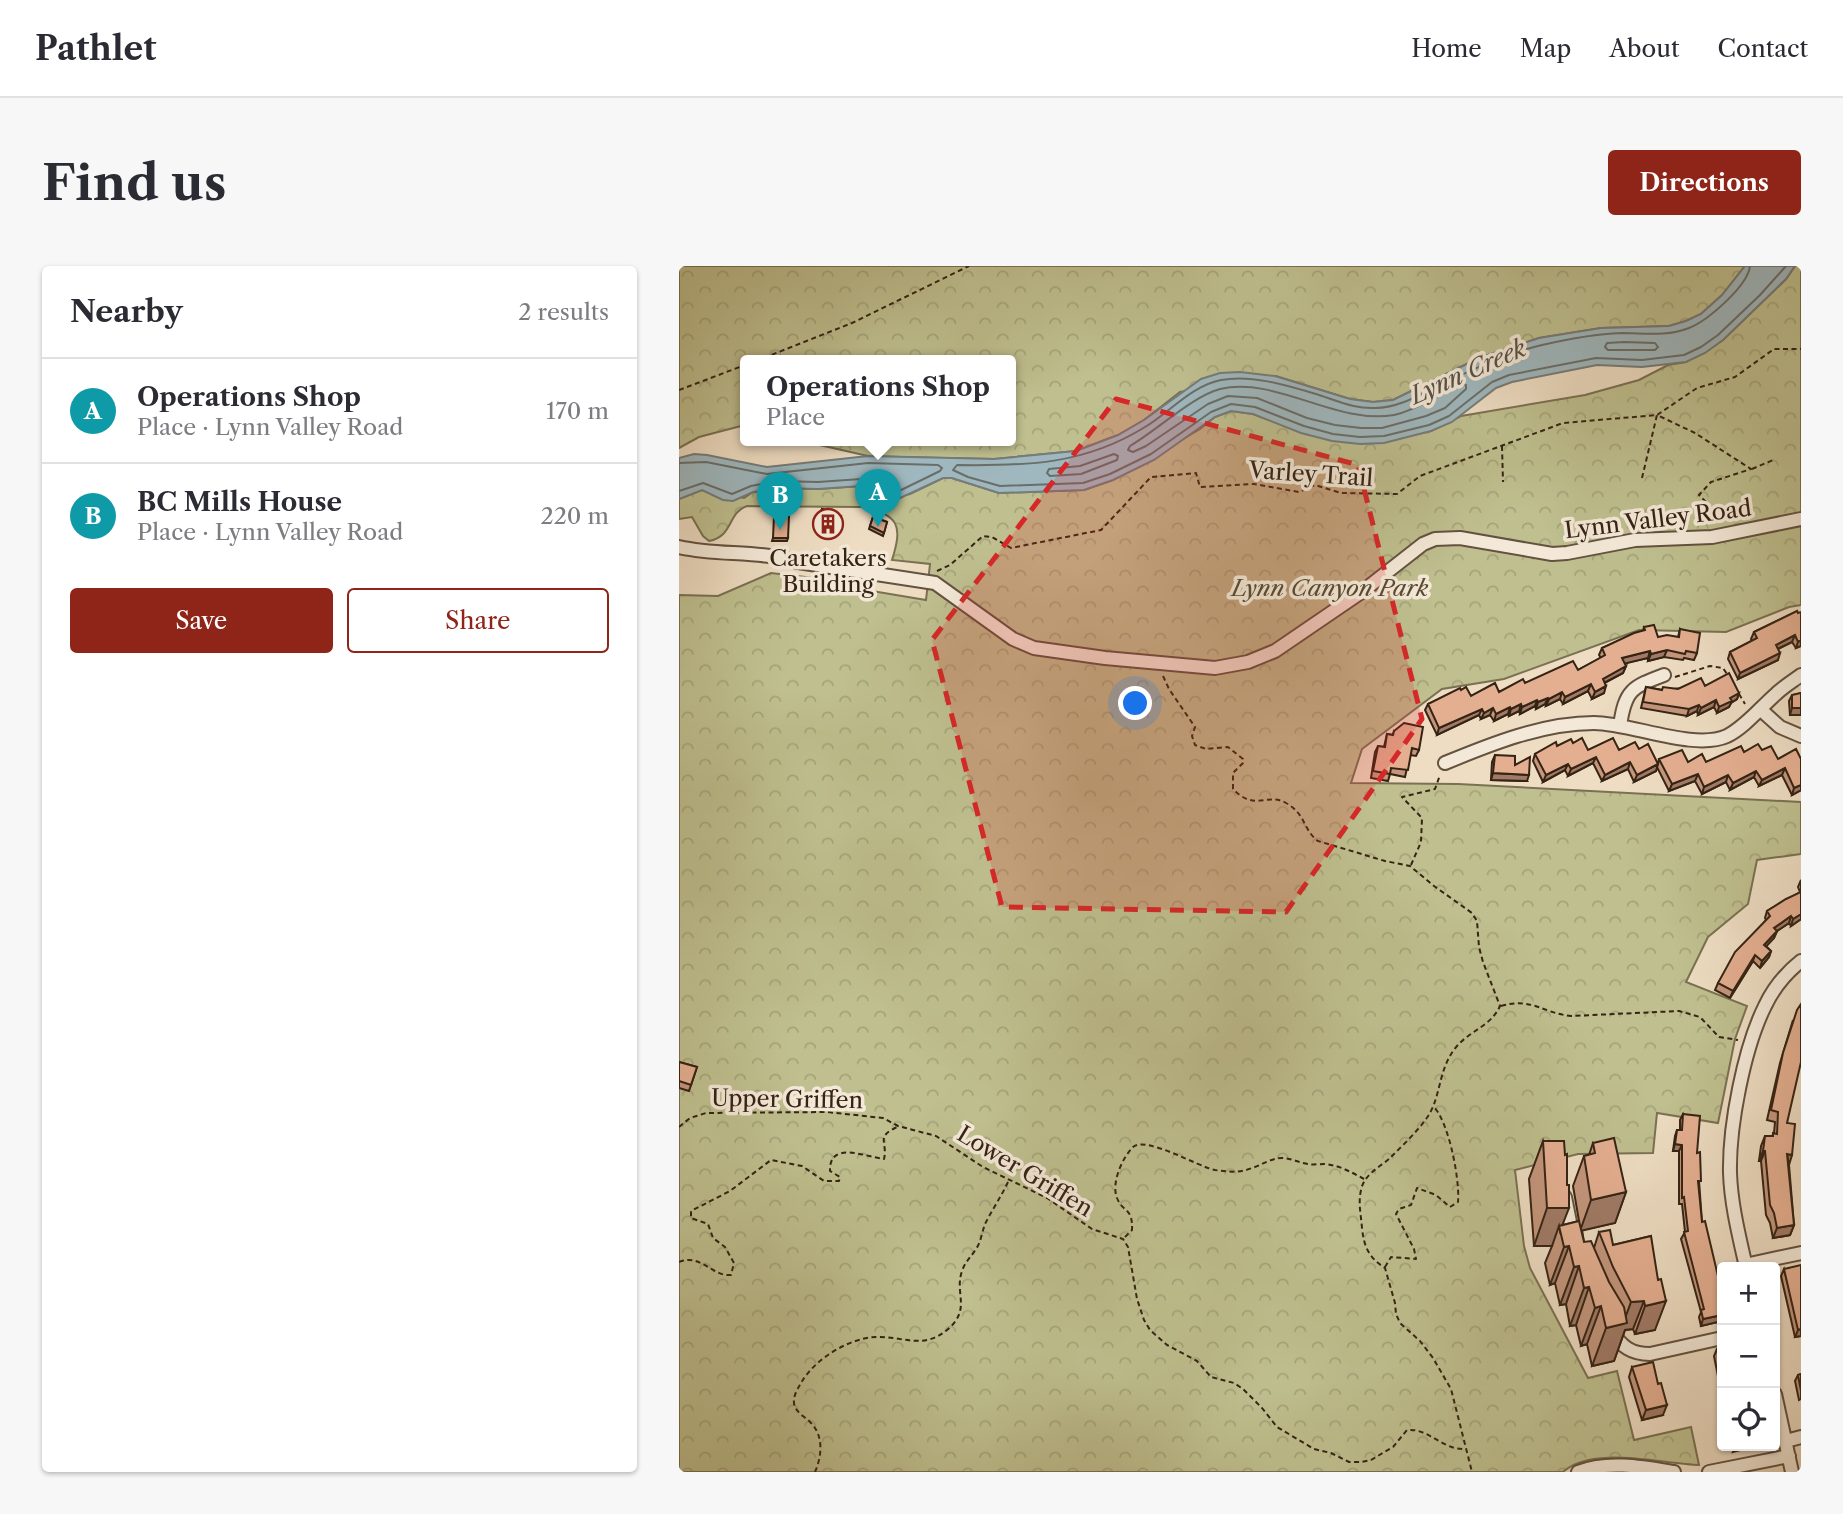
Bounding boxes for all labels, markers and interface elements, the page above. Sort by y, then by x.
text: Pathlet [35,28,157,69]
text: Home [1411,34,1482,63]
text: Map [1520,34,1571,63]
text: About [1609,34,1680,63]
text: Contact [1718,34,1808,63]
button: Directions [1608,150,1801,215]
text: Find us [42,152,226,213]
text: Nearby [70,293,183,330]
text: 2 results [518,298,609,326]
water label: Lynn Creek [1403,333,1531,411]
popup [740,355,1016,446]
text: Operations Shop [766,371,990,403]
text: Operations Shop [137,381,361,413]
text: A [84,397,102,425]
text: 170 m [546,397,609,425]
text: Place [766,403,825,431]
text: Place · Lynn Valley Road [137,413,403,441]
street label: Varley Trail [1247,456,1374,492]
pin: A [855,469,901,527]
pin: B [757,472,803,530]
text: BC Mills House [137,486,342,518]
street label: Lynn Valley Road [1563,494,1753,544]
text: B [84,502,102,530]
text: 220 m [540,502,609,530]
building icon: Caretakers Building [811,507,845,541]
text: Place · Lynn Valley Road [137,518,403,546]
place label: Caretakers Building [769,544,887,598]
park label: Lynn Canyon Park [1230,574,1428,602]
button: Save [70,588,333,653]
button: Share [347,588,609,653]
your location [1118,686,1152,720]
street label: Upper Griffen [711,1084,863,1114]
street label: Lower Griffen [952,1120,1098,1222]
map controls [1717,1262,1780,1451]
button: + [1717,1262,1780,1325]
button: − [1717,1325,1780,1388]
button: locate [1717,1388,1780,1451]

